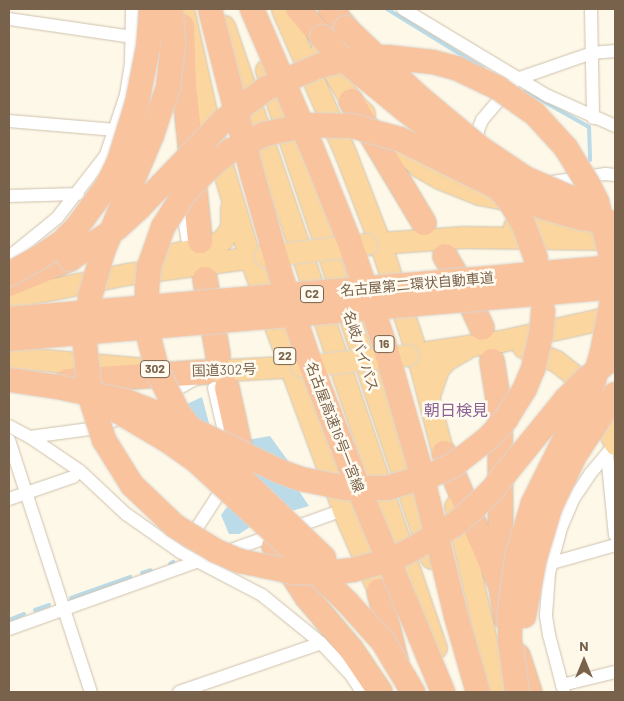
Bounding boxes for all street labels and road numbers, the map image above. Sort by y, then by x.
street label: 名古屋第二環状自動車道 [340,269,494,299]
road number: C2 [300,284,324,304]
street label: 名岐バイパス [340,308,382,394]
road number: 16 [373,334,395,354]
road number: 22 [272,346,298,366]
road number: 302 [139,359,171,378]
street label: 国道302号 [191,360,257,380]
street label: 名古屋高速16号一宮線 [302,360,368,494]

